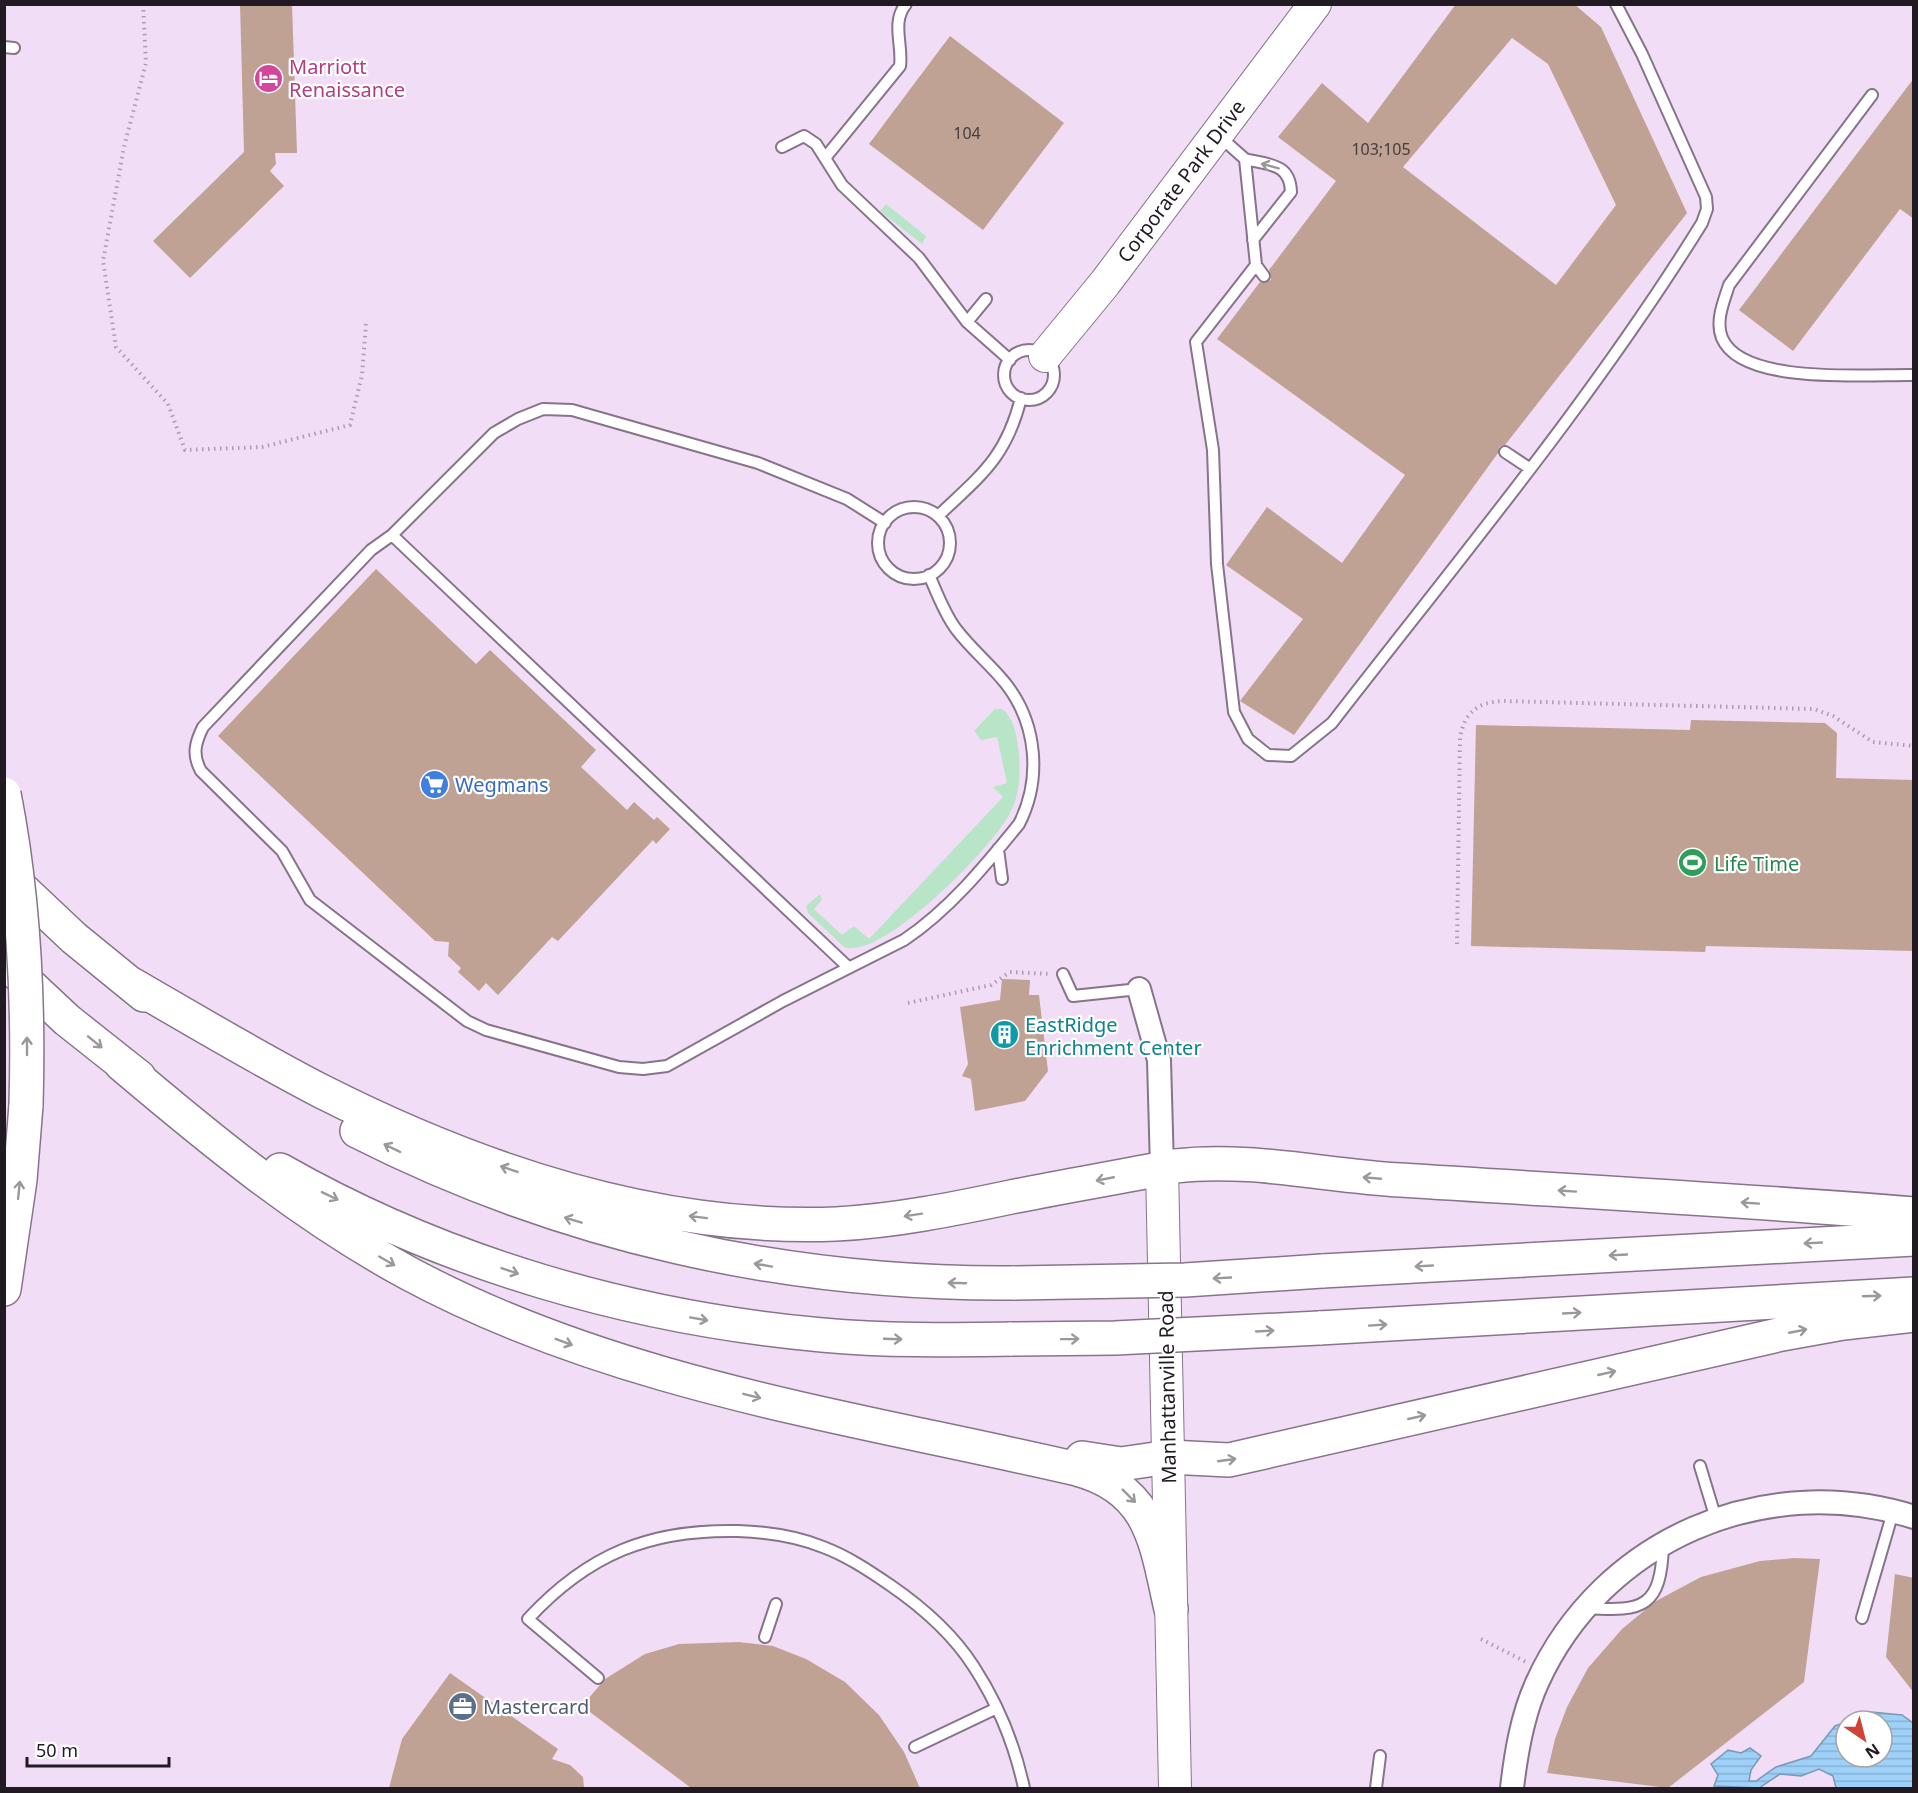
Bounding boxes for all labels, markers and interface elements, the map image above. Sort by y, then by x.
place label: Marriott Renaissance [289,53,405,103]
hotel icon: Marriott Renaissance [252,62,284,94]
street label: Corporate Park Drive [1111,94,1251,268]
house number: 104 [953,122,981,144]
house number: 103;105 [1351,138,1411,160]
one-way arrow [1261,159,1280,171]
supermarket icon: Wegmans [418,768,450,800]
place label: Wegmans [455,771,549,798]
sports icon: Life Time [1677,847,1709,879]
place label: Life Time [1714,850,1799,877]
place label: EastRidge Enrichment Center [1025,1011,1202,1061]
building icon: EastRidge Enrichment Center [988,1019,1020,1051]
one-way arrow [86,1036,102,1049]
one-way arrow [21,1037,33,1057]
one-way arrow [383,1142,401,1154]
one-way arrow [501,1163,519,1174]
one-way arrow [1363,1172,1382,1183]
one-way arrow [1096,1174,1115,1185]
one-way arrow [13,1181,24,1200]
one-way arrow [1557,1185,1577,1196]
one-way arrow [321,1191,339,1203]
one-way arrow [1741,1197,1761,1208]
one-way arrow [904,1210,924,1221]
one-way arrow [689,1211,709,1222]
one-way arrow [564,1213,583,1224]
one-way arrow [1804,1238,1824,1249]
one-way arrow [1609,1249,1629,1260]
one-way arrow [378,1255,395,1267]
one-way arrow [753,1259,773,1270]
one-way arrow [1414,1260,1434,1271]
one-way arrow [500,1266,519,1277]
one-way arrow [1212,1272,1232,1283]
one-way arrow [947,1277,967,1288]
street label: Manhattanville Road [1152,1290,1182,1484]
one-way arrow [1861,1290,1881,1301]
one-way arrow [1562,1308,1582,1319]
one-way arrow [688,1314,708,1325]
one-way arrow [1367,1319,1387,1330]
one-way arrow [1787,1325,1807,1336]
one-way arrow [1254,1326,1274,1337]
one-way arrow [1060,1333,1080,1345]
one-way arrow [882,1334,902,1345]
one-way arrow [554,1337,573,1348]
one-way arrow [1598,1367,1617,1379]
one-way arrow [742,1390,761,1402]
one-way arrow [1407,1410,1426,1422]
one-way arrow [1217,1454,1236,1465]
one-way arrow [1122,1489,1136,1504]
office icon: Mastercard [446,1690,478,1722]
place label: Mastercard [483,1693,589,1720]
north arrow [1834,1709,1894,1769]
scale bar [27,1730,170,1768]
text: 50 m [36,1738,78,1762]
text: N [1861,1739,1884,1764]

